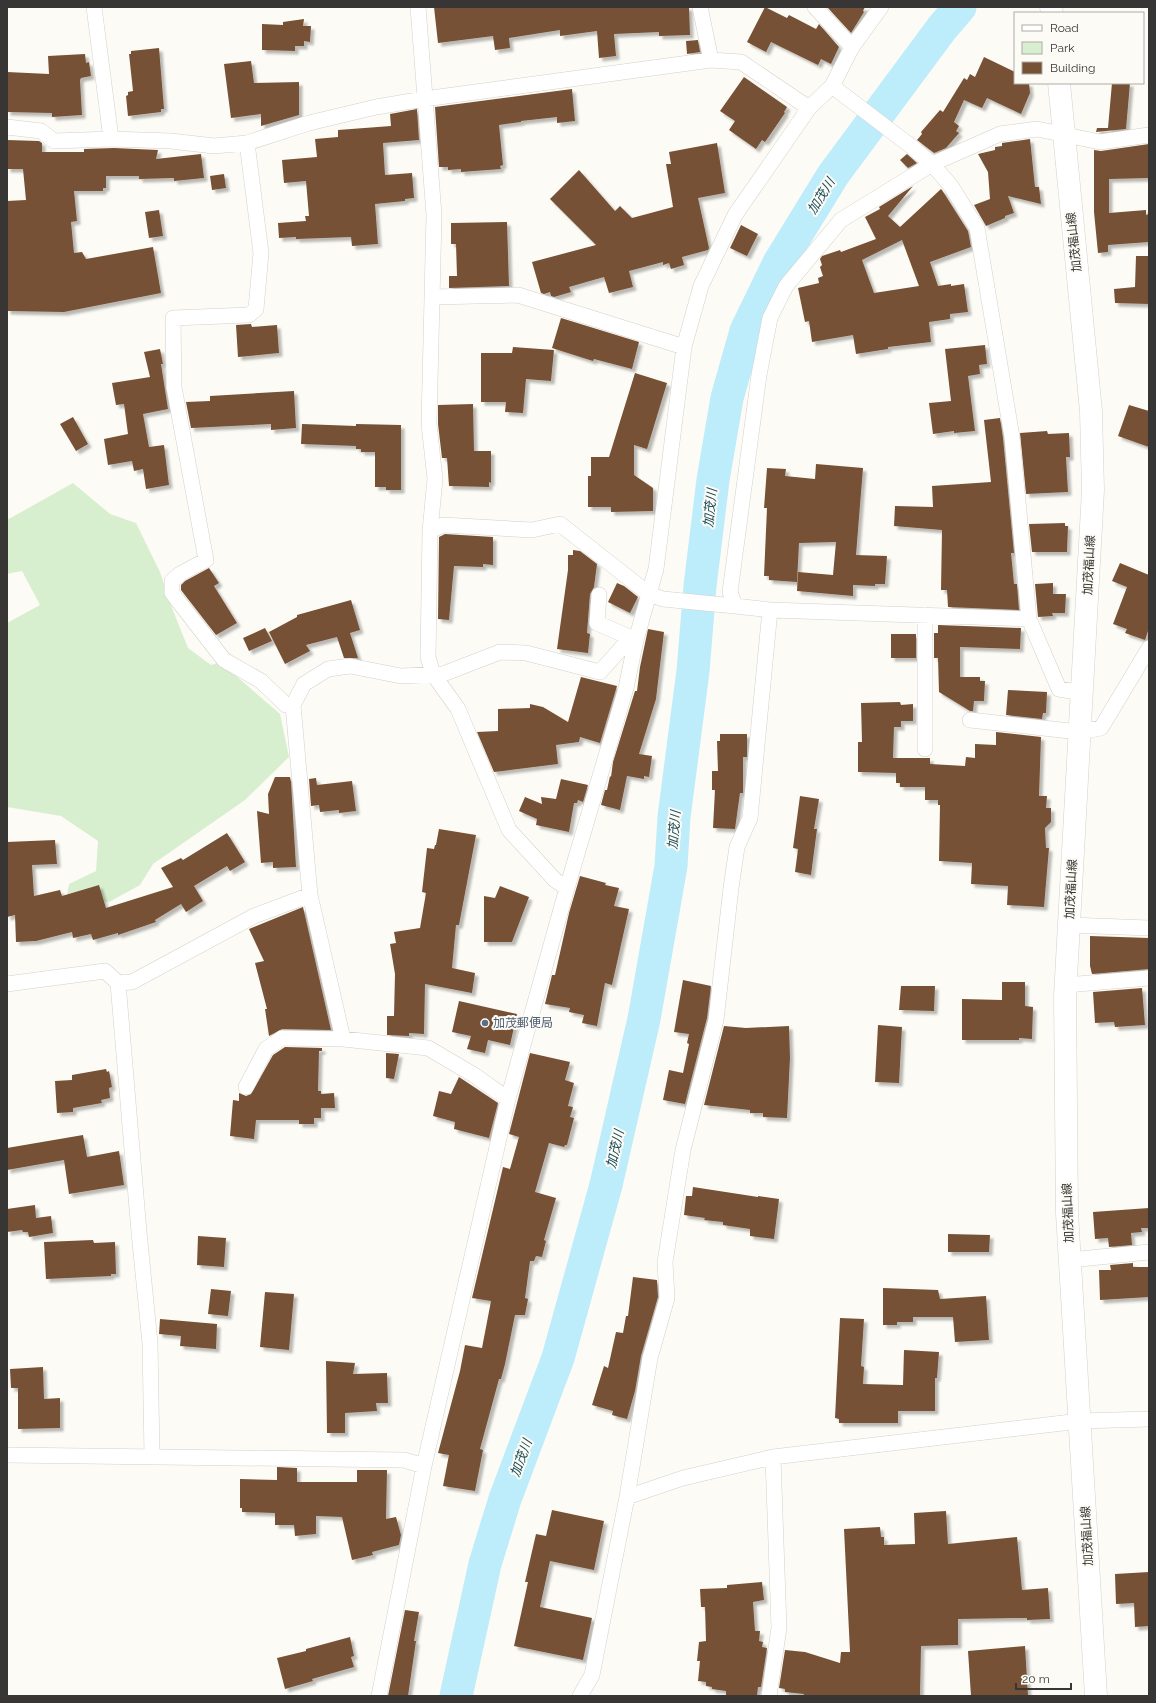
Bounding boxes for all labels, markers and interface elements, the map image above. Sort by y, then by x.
legend [1014,12,1144,84]
text: Road [1050,21,1079,35]
text: Park [1050,41,1075,55]
text: Building [1050,61,1096,75]
water label: 加茂川 [804,174,839,217]
street label: 加茂福山線 [1064,211,1084,273]
water label: 加茂川 [701,486,720,528]
street label: 加茂福山線 [1080,535,1098,595]
water label: 加茂川 [665,808,683,850]
street label: 加茂福山線 [1062,859,1080,919]
place label: 加茂郵便局 [493,1016,553,1030]
marker: 加茂郵便局 [480,1018,490,1028]
water label: 加茂川 [603,1126,627,1170]
street label: 加茂福山線 [1060,1183,1076,1243]
water label: 加茂川 [507,1435,535,1479]
street label: 加茂福山線 [1078,1506,1096,1566]
scale bar [1016,1665,1071,1691]
text: 20 m [1022,1672,1050,1686]

